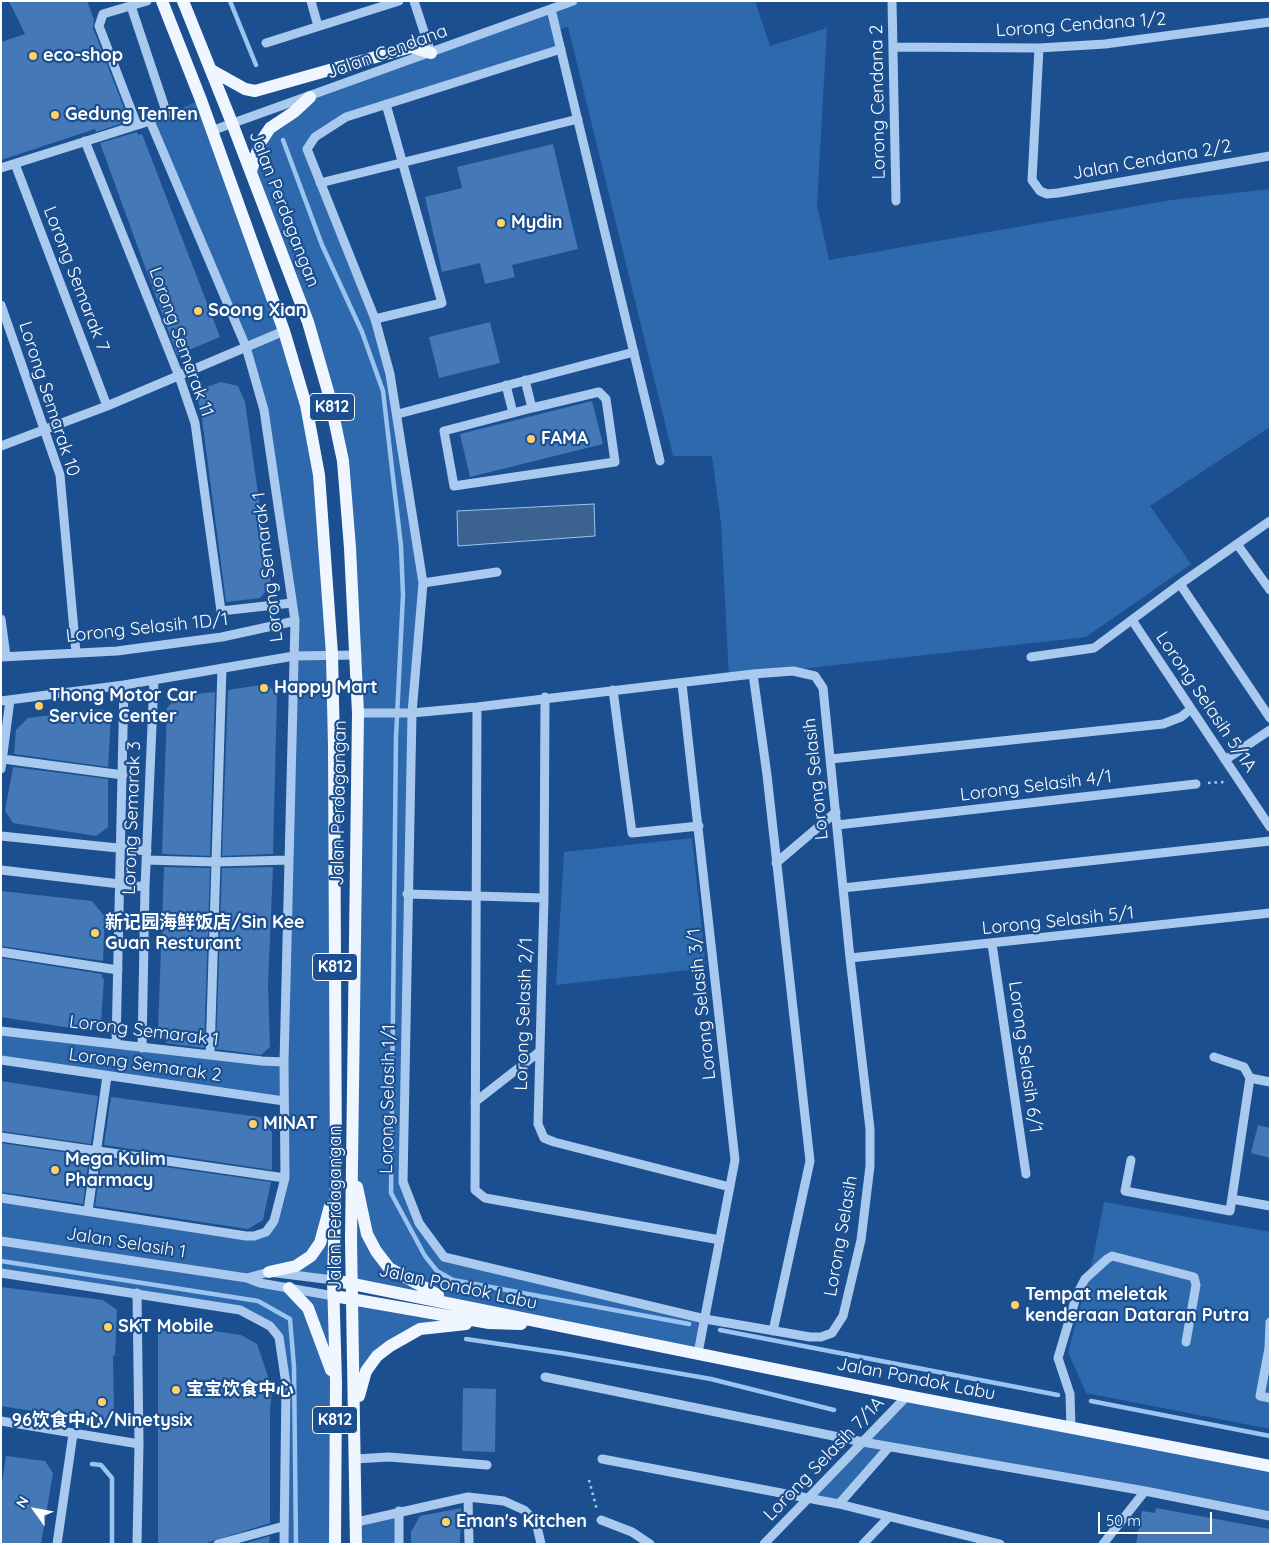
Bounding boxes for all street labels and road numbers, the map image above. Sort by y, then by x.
street label: Lorong Cendana 1/2 [995,8,1167,42]
street label: Jalan Cendana [324,20,450,84]
street label: Lorong Cendana 2 [866,24,890,180]
street label: Jalan Perdagangan [244,128,324,290]
street label: Jalan Cendana 2/2 [1071,135,1233,185]
street label: Lorong Semarak 7 [38,204,114,354]
street label: Lorong Semarak 11 [144,264,218,420]
street label: Lorong Semarak 10 [14,319,84,479]
road number: K812 [310,394,354,421]
street label: Lorong Semarak 1 [248,491,288,643]
street label: Lorong Selasih 1D/1 [65,609,229,647]
street label: Lorong Selasih 5/1A [1151,628,1261,776]
street label: Lorong Selasih [799,717,833,841]
street label: Jalan Perdagangan [327,720,351,886]
street label: Lorong Semarak 3 [119,741,145,895]
street label: Lorong Selasih 4/1 [959,766,1113,806]
street label: Lorong Selasih 5/1 [981,902,1135,940]
street label: Lorong Selasih 3/1 [683,927,721,1081]
street label: Lorong Selasih 2/1 [511,937,537,1091]
road number: K812 [312,954,358,980]
street label: Lorong Selasih 6/1 [1004,980,1046,1134]
street label: Lorong Semarak 1 [68,1011,220,1051]
street label: Lorong Selasih 1/1 [376,1024,400,1174]
street label: Lorong Semarak 2 [67,1044,223,1086]
street label: Jalan Perdagangan [325,1125,347,1291]
street label: Lorong Selasih [820,1174,862,1298]
street label: Jalan Selasih 1 [65,1223,187,1263]
street label: Jalan Pondok Labu [377,1260,539,1314]
street label: Jalan Pondok Labu [835,1353,997,1405]
street label: Lorong Selasih 7/1A [759,1392,889,1526]
road number: K812 [312,1406,358,1434]

